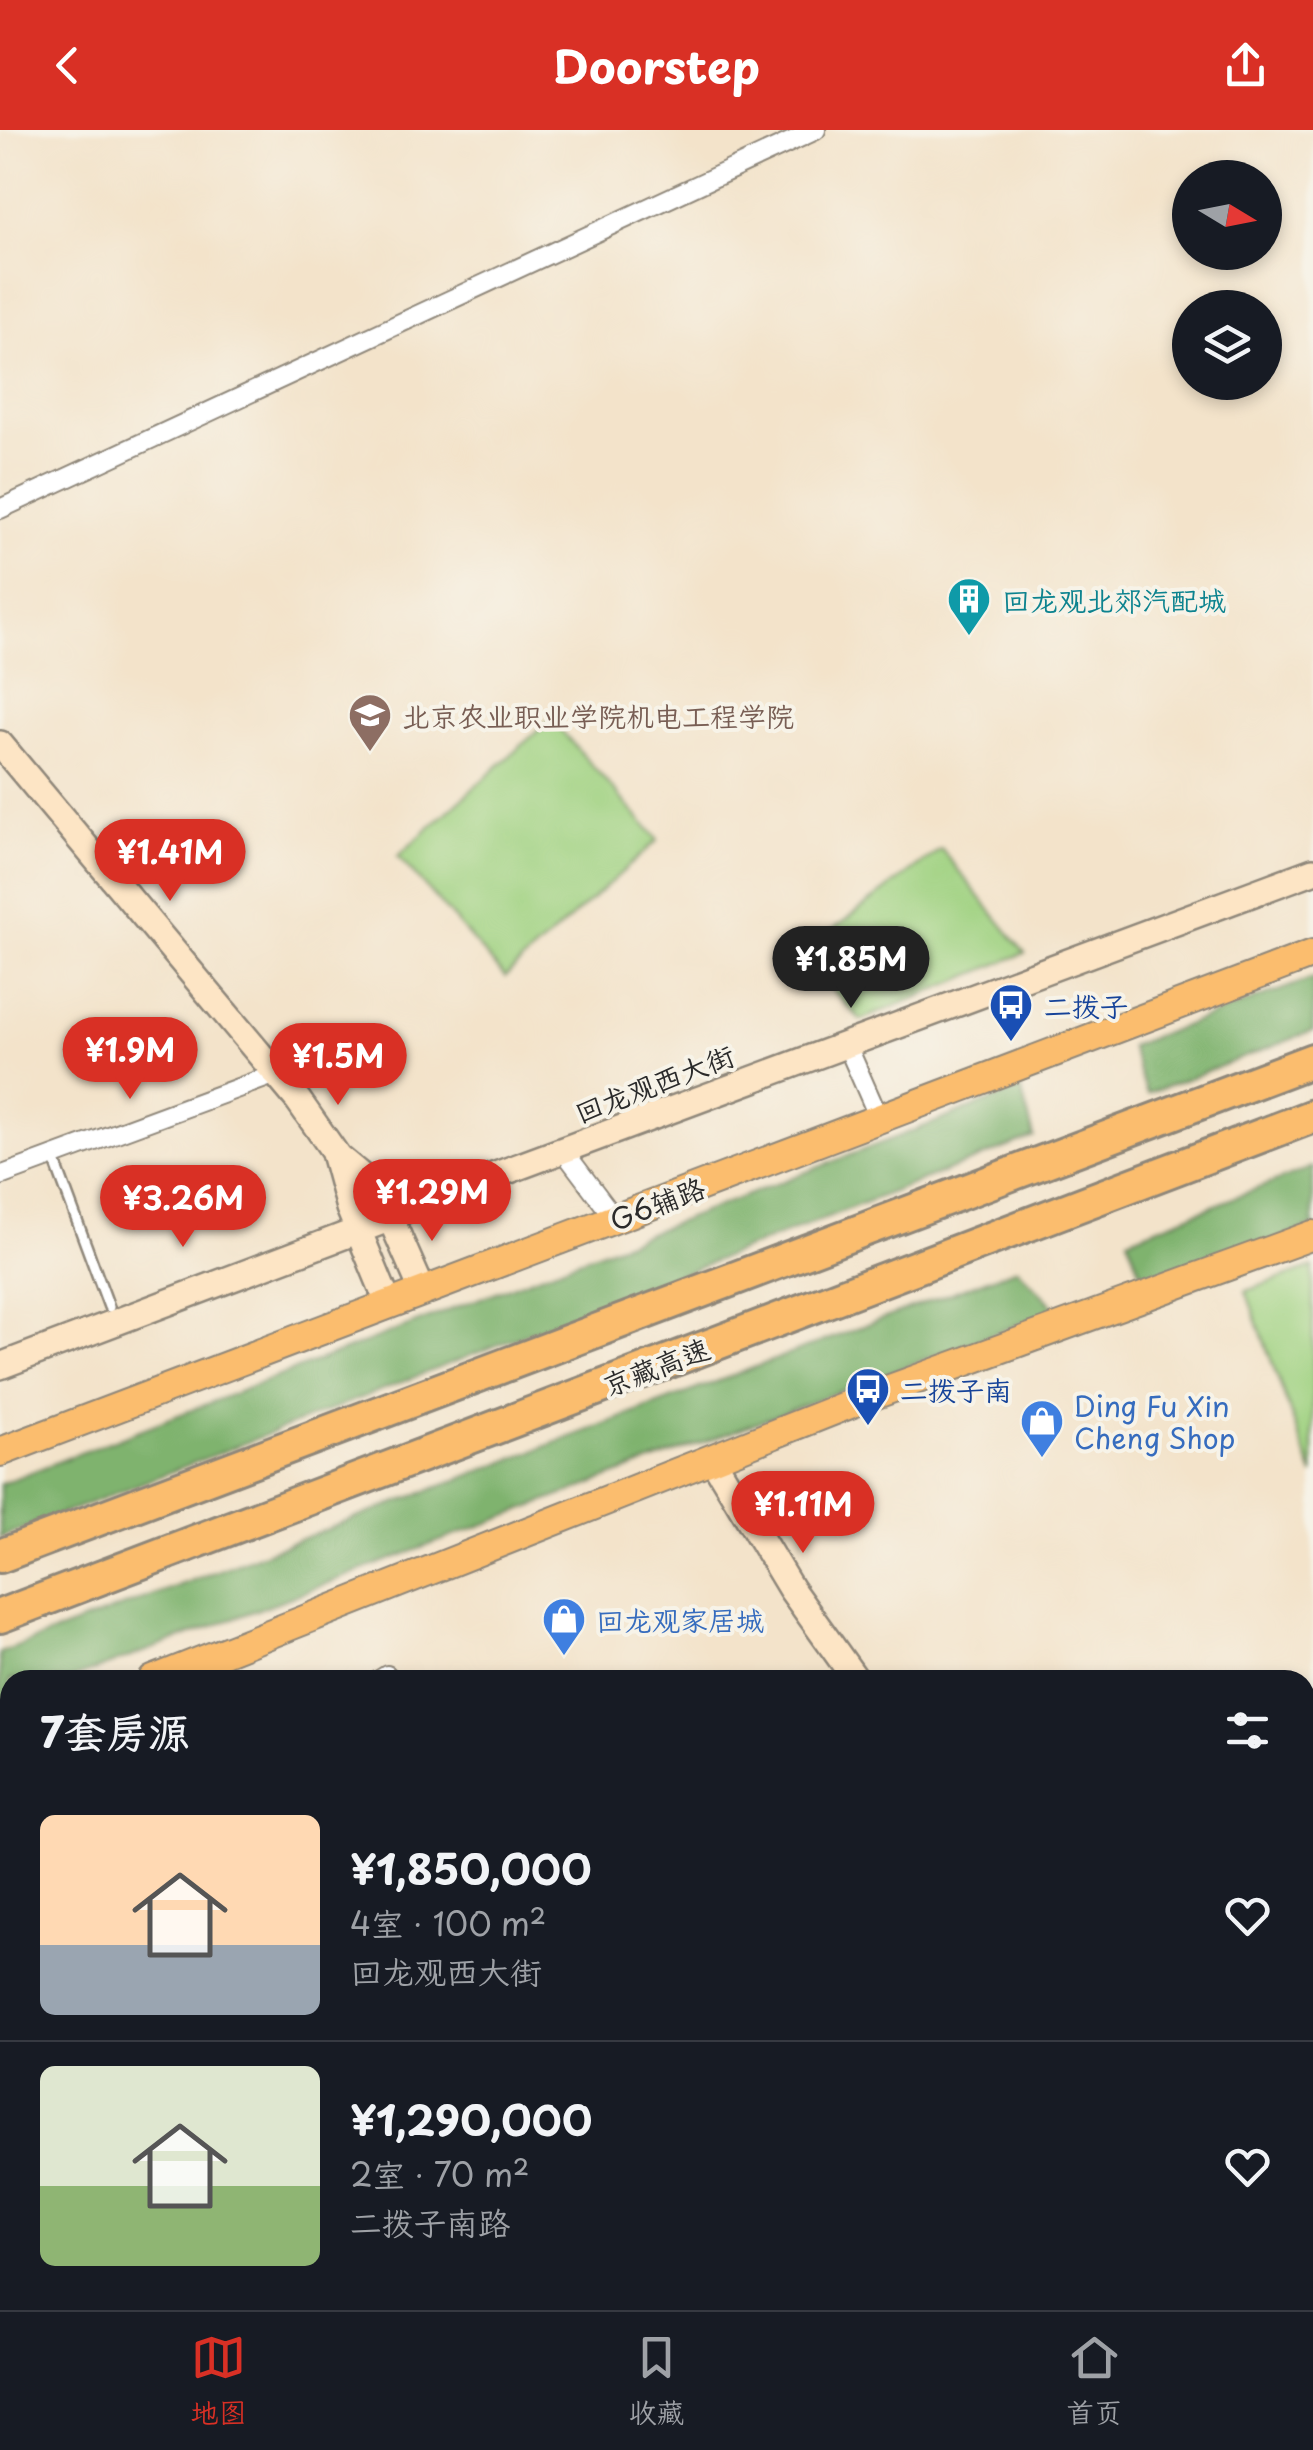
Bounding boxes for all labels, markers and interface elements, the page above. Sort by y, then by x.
text: Doorstep [553,31,760,99]
icon: back [40,38,95,93]
icon: share [1218,38,1273,93]
north arrow [1172,160,1282,270]
map controls [1172,160,1282,400]
button: layers [1172,290,1282,400]
building icon: 回龙观北郊汽配城 [946,576,992,637]
place label: 回龙观北郊汽配城 [1002,578,1226,621]
school or university icon: 北京农业职业学院机电工程学院 [347,692,393,753]
place label: 北京农业职业学院机电工程学院 [402,694,794,737]
pin: ¥1.41M [89,819,251,904]
text: ¥1.41M [117,827,223,875]
pin: ¥1.85M [770,926,932,1011]
text: ¥1.85M [794,934,908,982]
bus stop icon: 二拨子 [988,982,1034,1043]
place label: 二拨子 [1044,984,1128,1027]
pin: ¥1.9M [60,1017,200,1102]
pin: ¥1.5M [268,1023,408,1108]
text: ¥1.9M [85,1025,175,1073]
text: ¥1.5M [292,1031,384,1079]
street label: 回龙观西大街 [568,1033,740,1133]
pin: ¥1.29M [351,1159,513,1244]
pin: ¥3.26M [102,1165,264,1250]
street label: G6辅路 [603,1165,711,1241]
text: ¥1.29M [375,1167,489,1215]
text: ¥3.26M [122,1173,244,1221]
street label: 京藏高速 [596,1326,716,1406]
bus stop icon: 二拨子南 [845,1366,891,1427]
place label: 二拨子南 [900,1368,1012,1411]
place label: Ding Fu Xin Cheng Shop [1074,1384,1235,1459]
shop icon: Ding Fu Xin Cheng Shop [1019,1398,1065,1459]
pin: ¥1.11M [722,1471,884,1556]
text: ¥1.11M [753,1479,853,1527]
shop icon: 回龙观家居城 [541,1596,587,1657]
place label: 回龙观家居城 [596,1598,764,1641]
text: 7套房源 [40,1699,190,1762]
icon: filters [1220,1703,1275,1758]
text: ¥1,850,000 [350,1836,592,1899]
icon: home [120,1855,240,1975]
icon: heart [1220,1888,1275,1943]
text: 4室 · 100 m² [350,1899,546,1947]
text: 回龙观西大街 [350,1947,542,1995]
text: ¥1,290,000 [350,2087,592,2150]
icon: home [120,2106,240,2226]
icon: heart [1220,2139,1275,2194]
text: 2室 · 70 m² [350,2150,530,2198]
text: 二拨子南路 [350,2198,510,2246]
tab: 地图 [191,2330,247,2433]
tab: 收藏 [628,2330,684,2433]
tab: 首页 [1066,2330,1122,2433]

